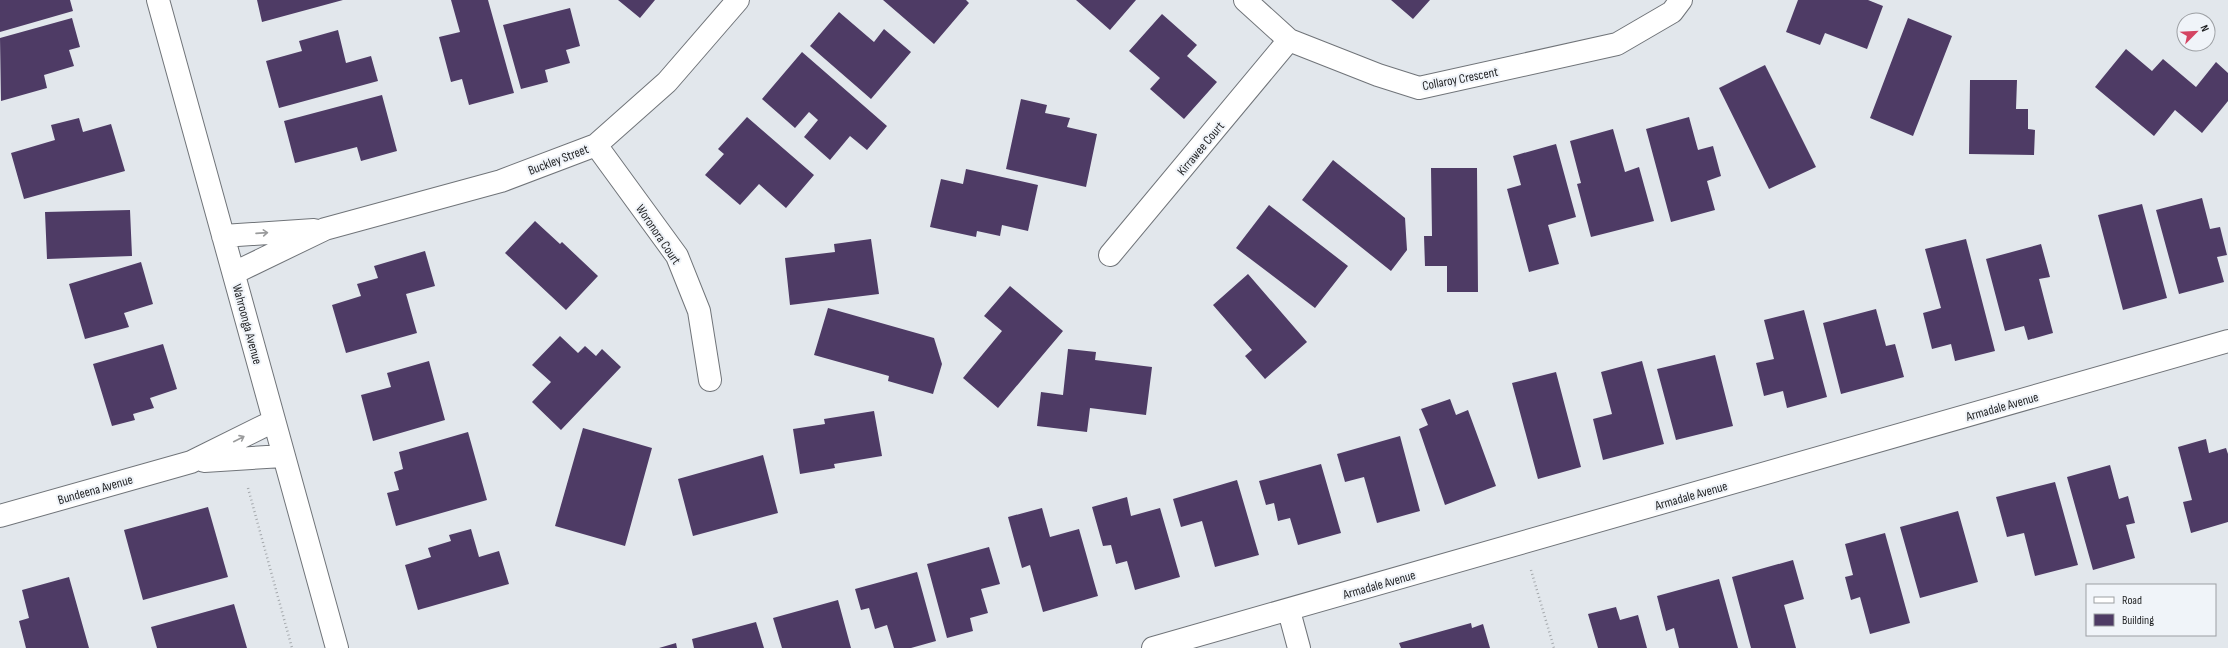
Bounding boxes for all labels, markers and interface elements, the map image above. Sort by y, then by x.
north arrow [2176,12,2216,52]
text: N [2198,23,2212,34]
street label: Collaroy Crescent [1421,64,1500,94]
street label: Kirrawee Court [1174,119,1228,179]
street label: Buckley Street [526,141,591,179]
street label: Woronora Court [632,201,684,268]
one-way arrow [255,230,268,237]
street label: Wahroonga Avenue [229,282,265,366]
street label: Armadale Avenue [1963,389,2040,425]
one-way arrow [232,435,244,442]
street label: Bundeena Avenue [56,472,135,508]
street label: Armadale Avenue [1652,478,1729,514]
street label: Armadale Avenue [1340,567,1417,603]
legend [2086,584,2216,636]
text: Road [2122,593,2142,608]
text: Building [2122,613,2154,628]

